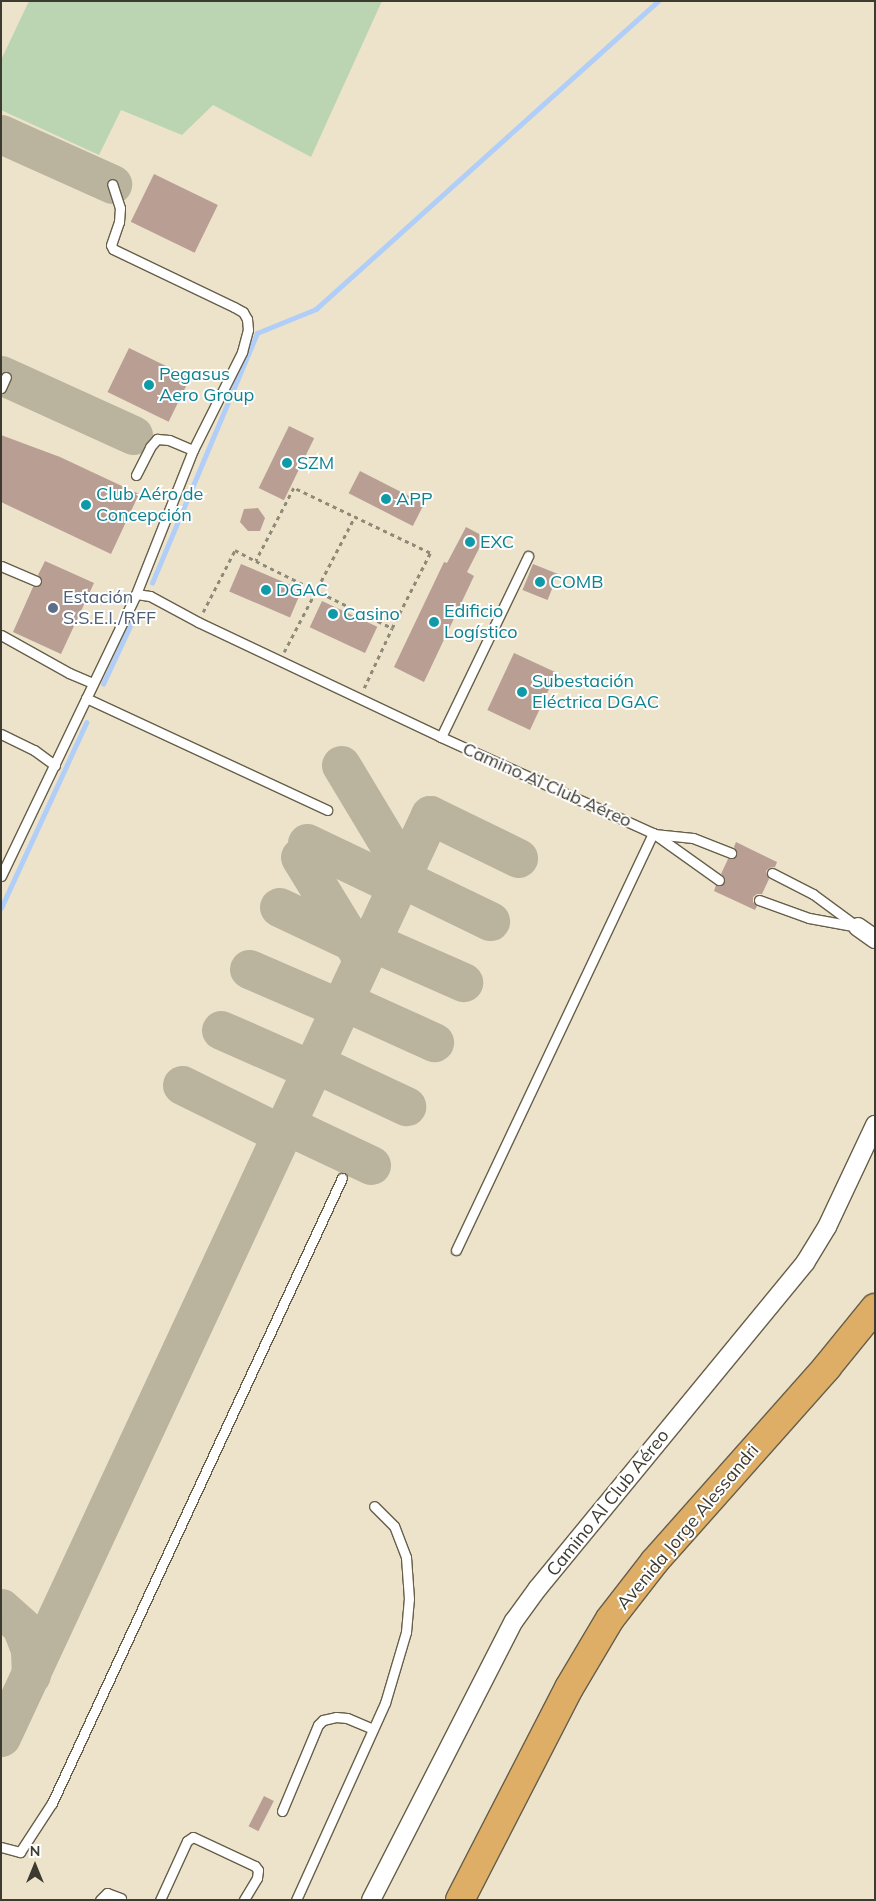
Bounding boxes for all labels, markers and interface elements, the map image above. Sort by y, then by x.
place label: Pegasus Aero Group [159,364,254,406]
marker: Pegasus Aero Group [143,379,155,391]
place label: SZM [297,452,334,474]
marker: SZM [281,457,293,469]
place label: Club Aéro de Concepción [96,484,203,526]
place label: APP [396,488,433,510]
marker: APP [380,493,392,505]
marker: Club Aéro de Concepción [80,499,92,511]
place label: EXC [480,531,514,553]
marker: EXC [464,536,476,548]
place label: COMB [550,571,604,593]
marker: COMB [534,576,546,588]
place label: DGAC [276,579,328,601]
marker: DGAC [260,584,272,596]
place label: Estación S.S.E.I./RFF [63,587,156,630]
place label: Edificio Logístico [444,601,518,644]
marker: Estación S.S.E.I./RFF [47,602,59,614]
place label: Casino [343,603,400,625]
marker: Casino [327,608,339,620]
marker: Edificio Logístico [428,616,440,628]
place label: Subestación Eléctrica DGAC [532,671,659,714]
marker: Subestación Eléctrica DGAC [516,686,528,698]
street label: Camino Al Club Aéreo [459,738,635,832]
street label: Camino Al Club Aéreo [542,1425,674,1581]
street label: Avenida Jorge Alessandri [612,1440,764,1614]
north arrow [10,1841,60,1891]
text: N [30,1842,40,1860]

